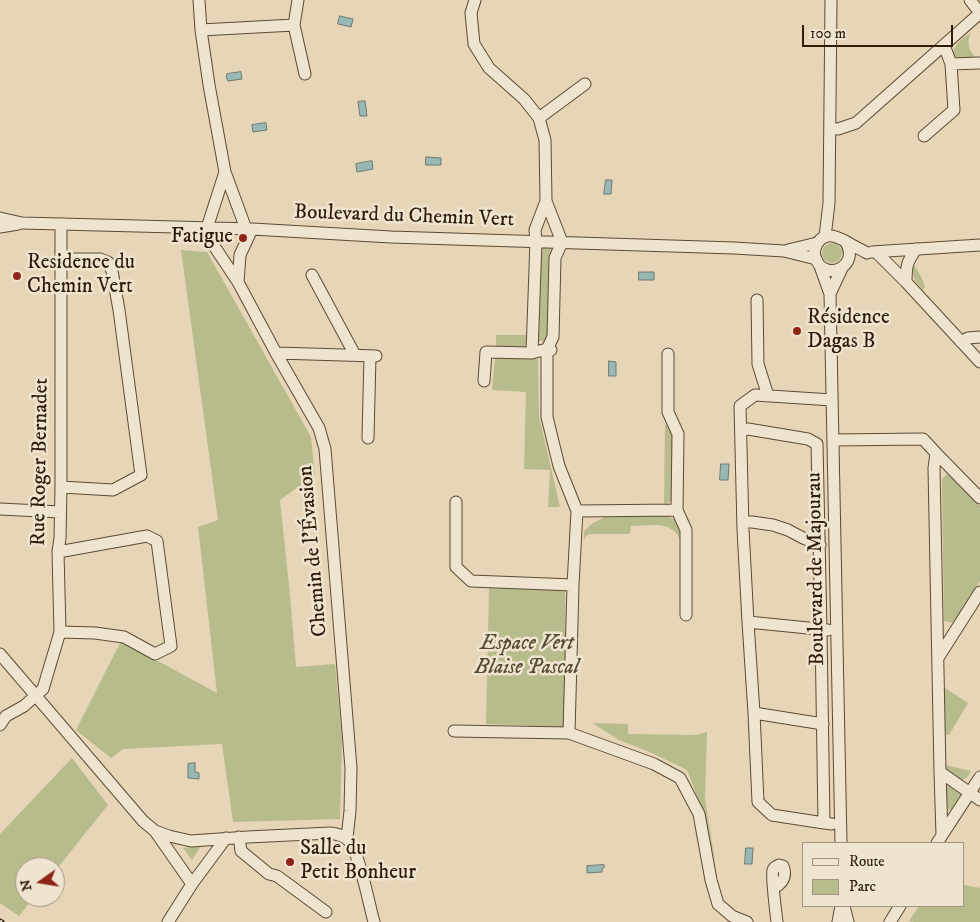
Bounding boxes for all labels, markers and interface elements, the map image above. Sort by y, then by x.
scale bar [805,15,956,47]
text: 100 m [810,24,846,43]
street label: Boulevard du Chemin Vert [293,201,515,233]
place label: Fatigue [171,225,233,251]
marker: Fatigue [237,232,249,244]
place label: Residence du Chemin Vert [27,251,135,301]
marker: Residence du Chemin Vert [11,270,23,282]
place label: Résidence Dagas B [807,306,890,356]
marker: Résidence Dagas B [791,325,803,337]
street label: Rue Roger Bernadet [27,378,55,546]
street label: Chemin de l'Évasion [294,464,334,638]
street label: Boulevard de Majourau [803,472,831,666]
park label: Espace Vert Blaise Pascal [475,632,579,682]
place label: Salle du Petit Bonheur [300,837,416,887]
legend [802,842,965,907]
text: Route [849,852,884,871]
marker: Salle du Petit Bonheur [284,856,296,868]
north arrow [15,857,65,907]
text: Parc [849,877,876,896]
text: N [16,878,36,893]

